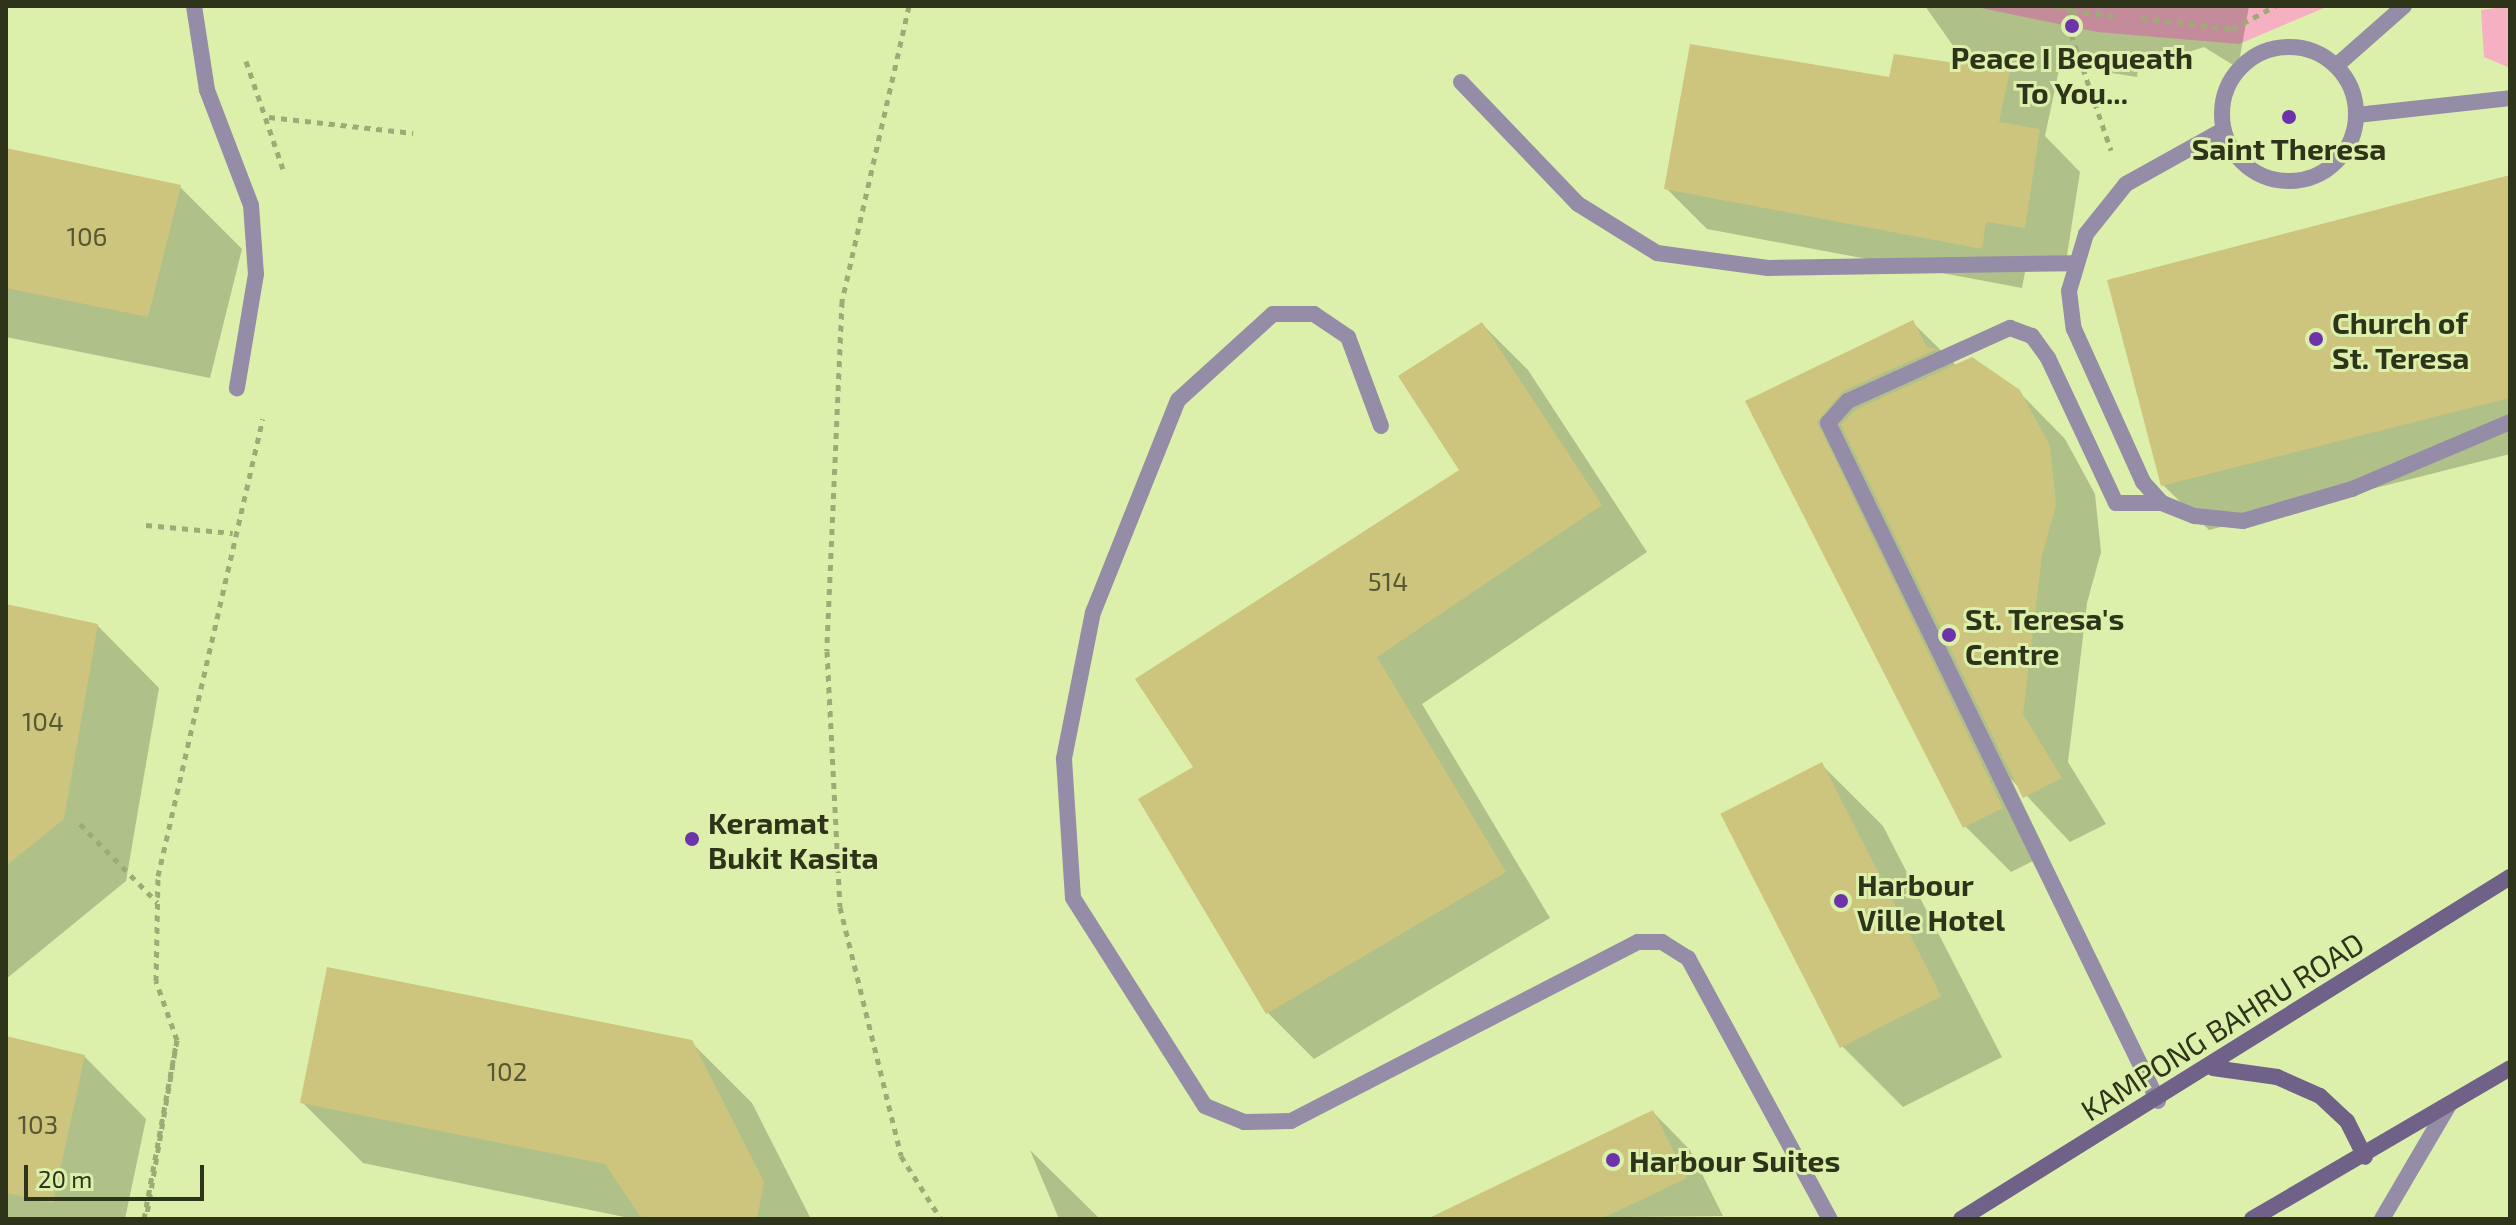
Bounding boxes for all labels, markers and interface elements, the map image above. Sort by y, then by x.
marker: Peace I Bequeath To You... [2063,17,2081,35]
place label: Peace I Bequeath To You... [1951,39,2193,110]
marker: Saint Theresa [2280,108,2298,126]
place label: Saint Theresa [2191,130,2387,166]
house number: 106 [67,220,107,252]
place label: Church of St. Teresa [2332,304,2470,374]
marker: Church of St. Teresa [2307,330,2325,348]
house number: 514 [1368,565,1408,597]
place label: St. Teresa's Centre [1965,600,2125,670]
marker: St. Teresa's Centre [1940,626,1958,644]
house number: 104 [22,705,64,737]
place label: Keramat Bukit Kasita [708,804,879,874]
marker: Keramat Bukit Kasita [683,830,701,848]
place label: Harbour Ville Hotel [1857,866,2005,936]
marker: Harbour Ville Hotel [1832,892,1850,910]
street label: KAMPONG BAHRU ROAD [2074,924,2370,1128]
house number: 102 [487,1055,527,1087]
house number: 103 [18,1108,58,1140]
place label: Harbour Suites [1629,1142,1841,1178]
scale bar [28,1149,208,1199]
marker: Harbour Suites [1604,1151,1622,1169]
text: 20 m [38,1164,92,1193]

